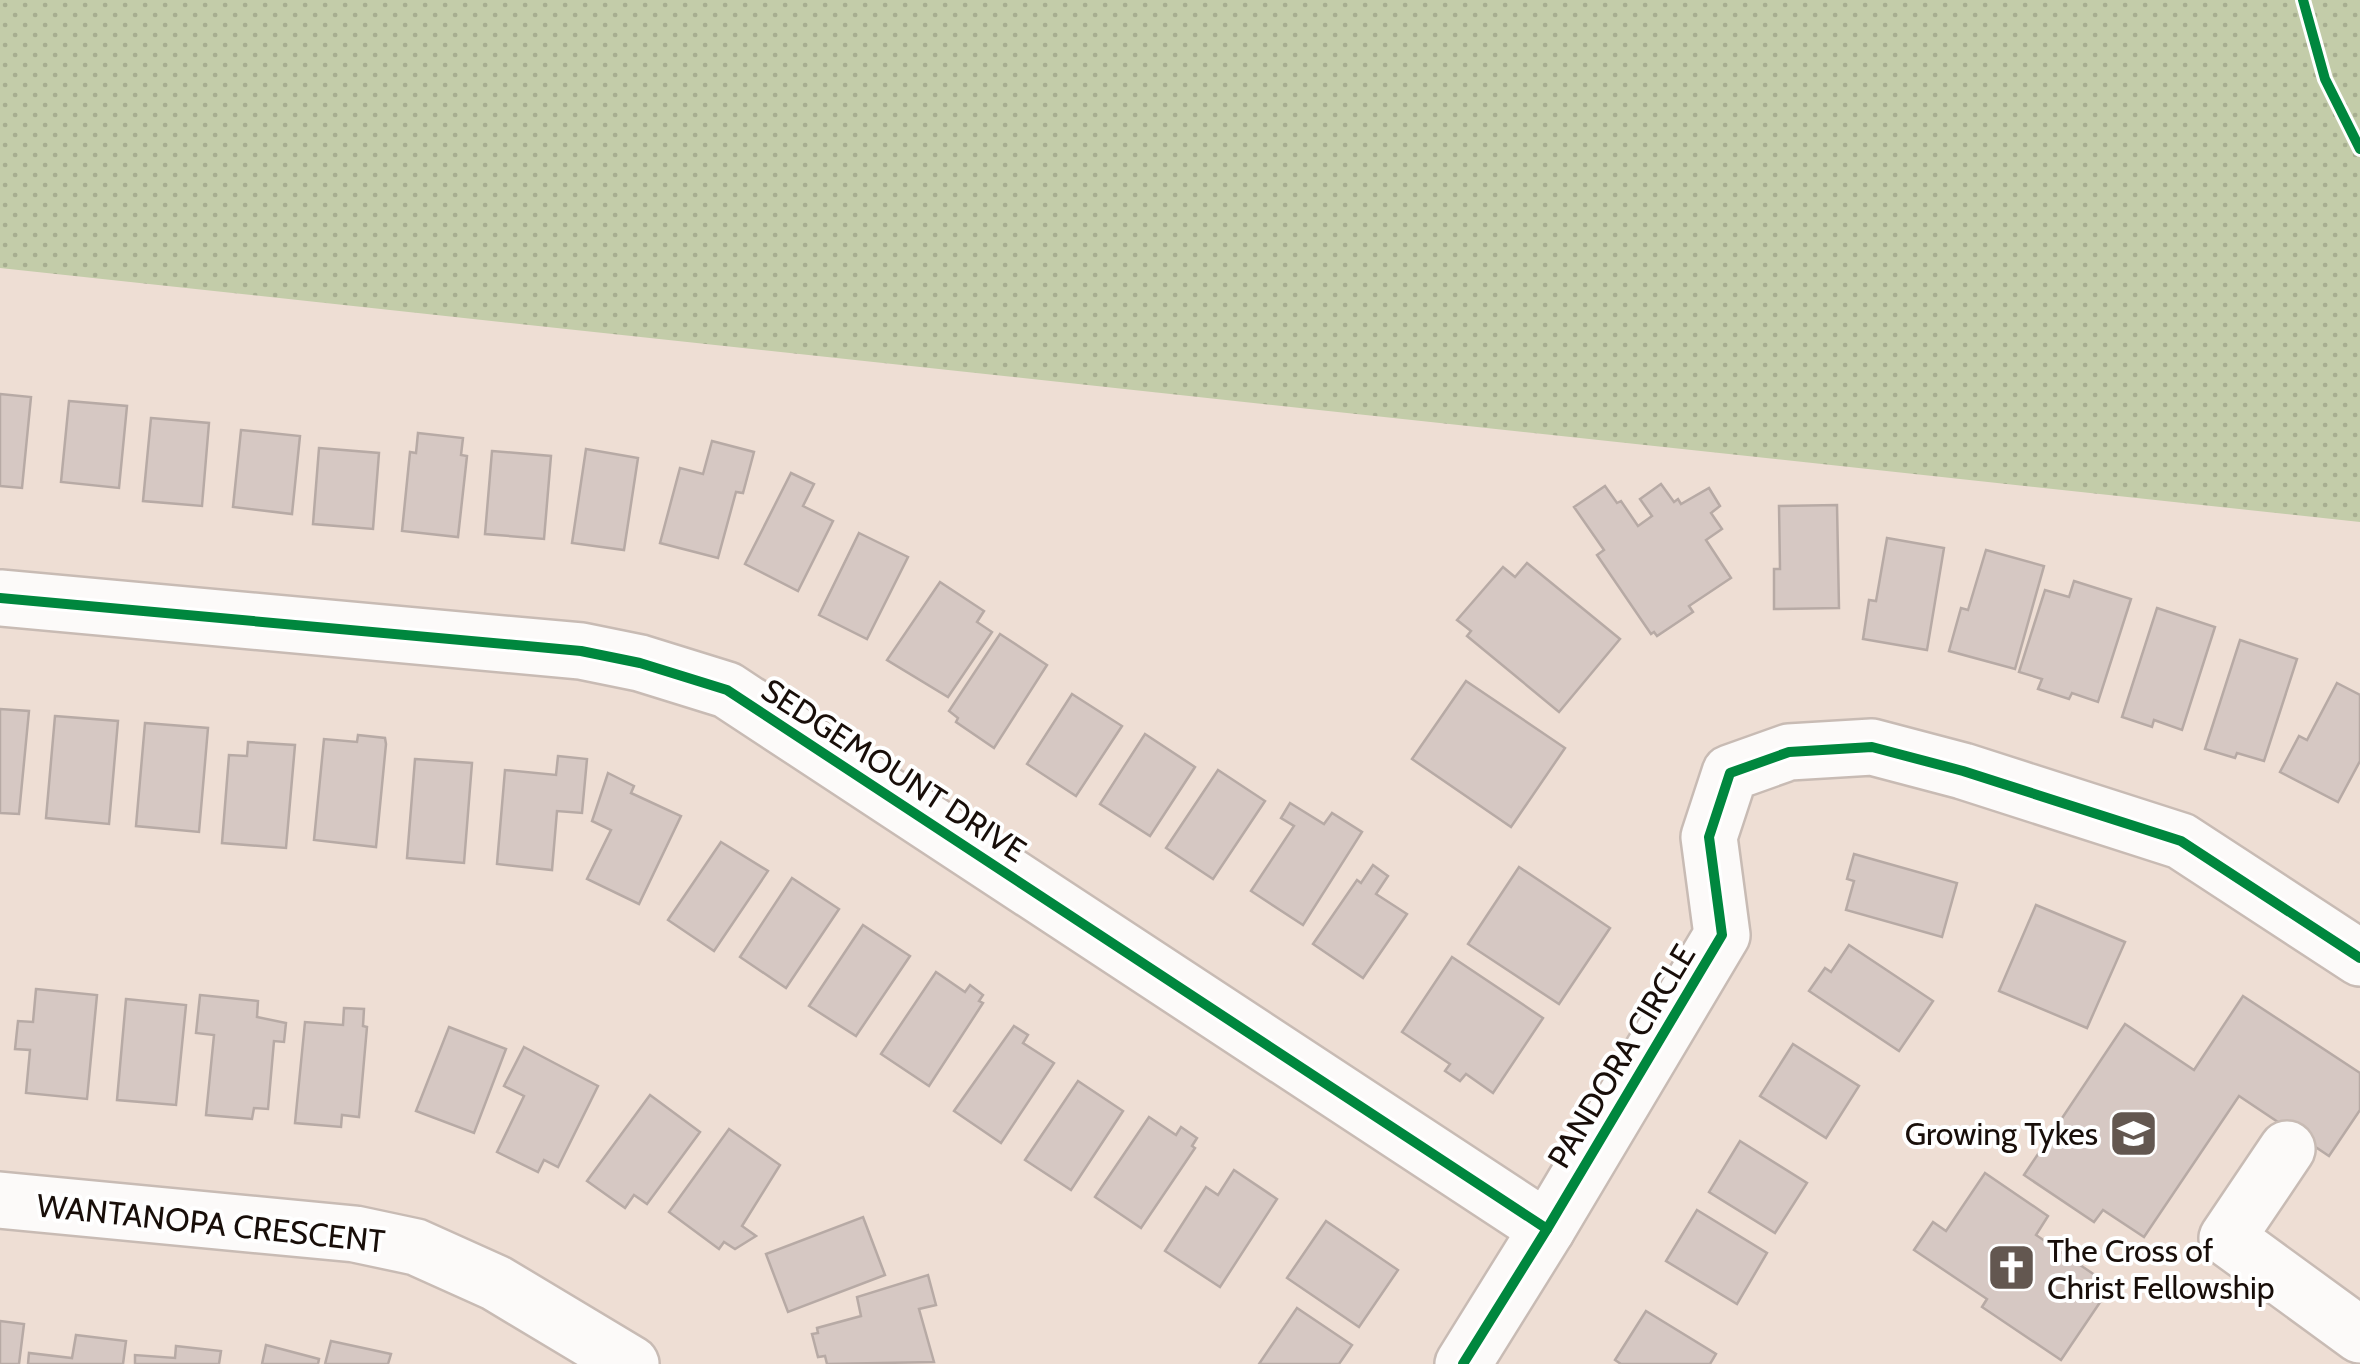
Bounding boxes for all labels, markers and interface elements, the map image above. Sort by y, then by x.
street label: SEDGEMOUNT DRIVE [755,670,1033,870]
street label: PANDORA CIRCLE [1539,937,1703,1175]
school or university icon: Growing Tykes [2107,1107,2159,1159]
place label: Growing Tykes [1905,1114,2098,1153]
street label: WANTANOPA CRESCENT [35,1185,387,1261]
place label: The Cross of Christ Fellowship [2047,1231,2275,1307]
church icon: The Cross of Christ Fellowship [1986,1242,2038,1294]

